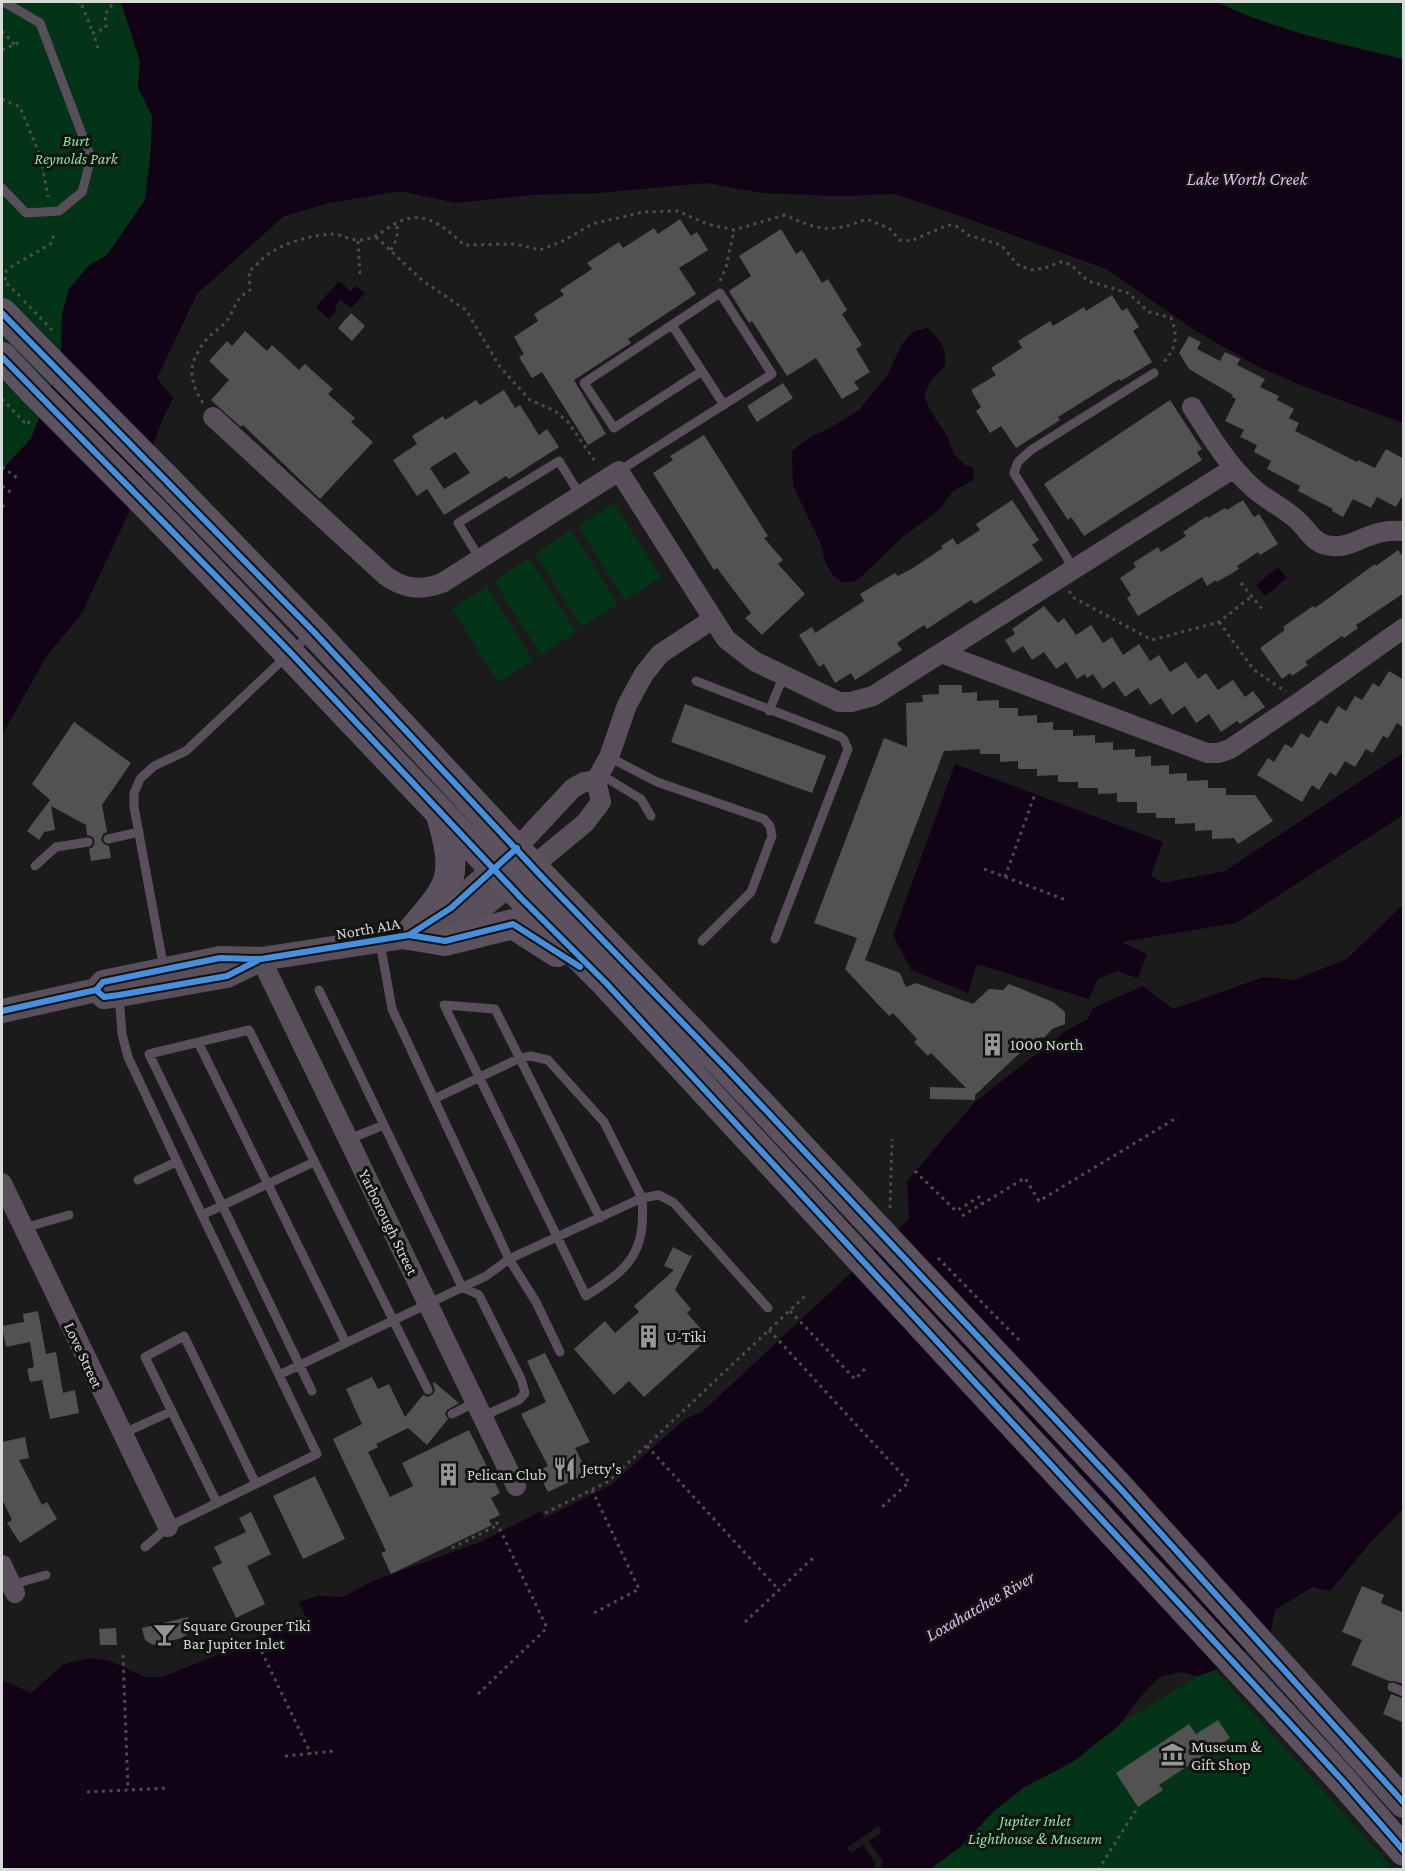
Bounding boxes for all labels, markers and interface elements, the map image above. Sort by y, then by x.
park label: Burt Reynolds Park [34,132,119,168]
water label: Lake Worth Creek [1187,169,1308,189]
street label: North A1A [335,914,402,942]
building icon: 1000 North [979,1031,1005,1057]
place label: 1000 North [1010,1036,1084,1053]
street label: Yarborough Street [355,1167,422,1279]
street label: Love Street [61,1320,106,1391]
building icon: U-Tiki [635,1323,661,1349]
place label: U-Tiki [666,1328,706,1345]
restaurant icon: Jetty's [551,1455,577,1481]
place label: Jetty's [580,1460,622,1478]
building icon: Pelican Club [436,1461,462,1487]
place label: Pelican Club [467,1466,546,1483]
water label: Loxahatchee River [922,1566,1039,1645]
place label: Square Grouper Tiki Bar Jupiter Inlet [183,1617,311,1653]
bar icon: Square Grouper Tiki Bar Jupiter Inlet [152,1621,178,1647]
place label: Museum & Gift Shop [1191,1738,1262,1774]
museum icon: Museum & Gift Shop [1160,1742,1186,1768]
park label: Jupiter Inlet Lighthouse & Museum [968,1812,1103,1848]

